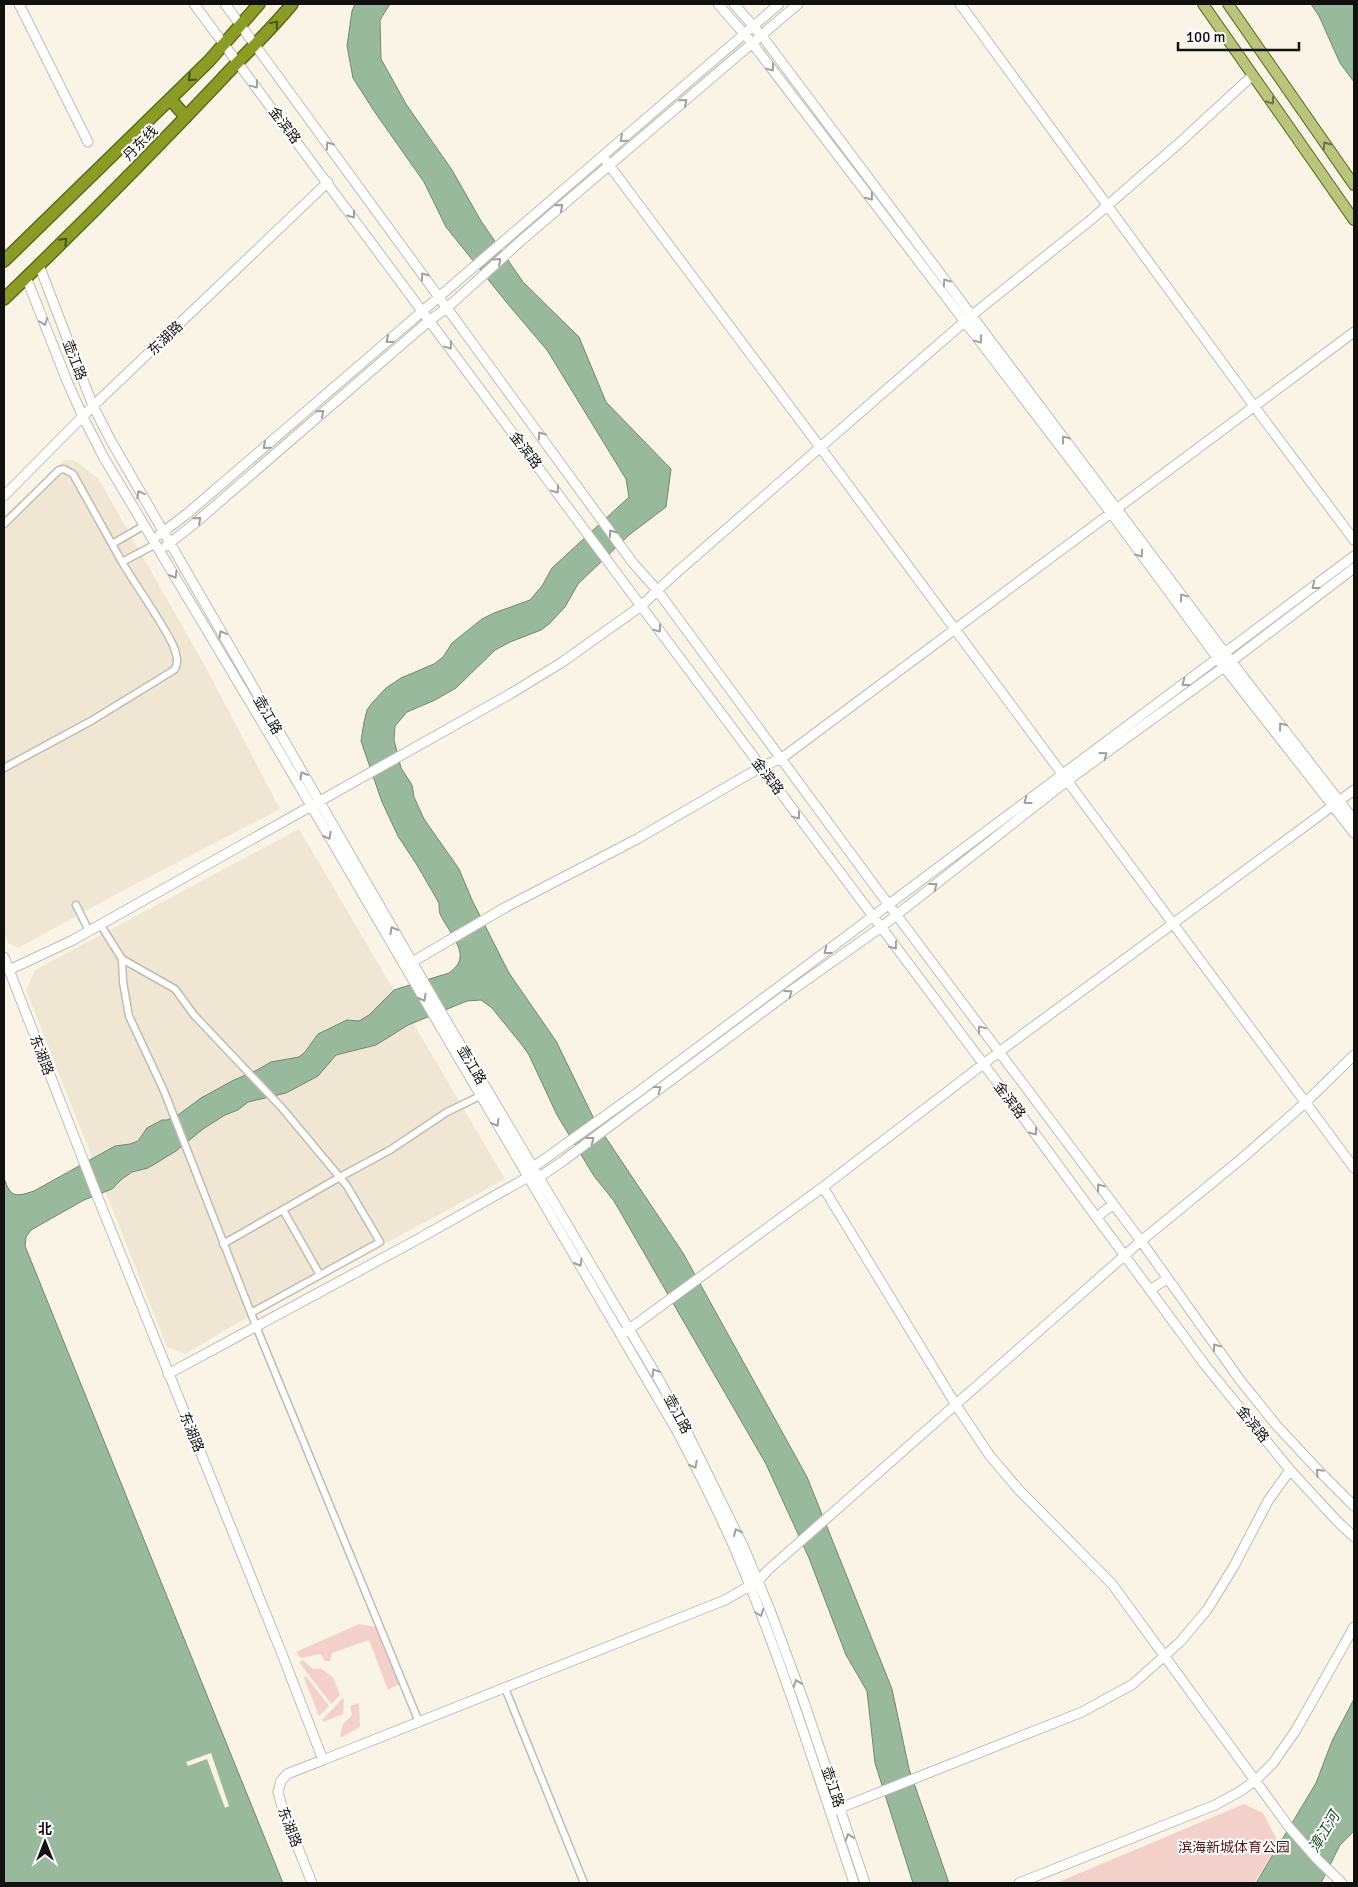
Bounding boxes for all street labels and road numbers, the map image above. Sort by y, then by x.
street label: 金滨路 [265,103,304,147]
street label: 丹东线 [119,122,161,164]
street label: 东湖路 [144,318,186,359]
street label: 壶江路 [59,338,90,383]
street label: 金滨路 [506,428,545,472]
street label: 壶江路 [250,693,285,738]
street label: 金滨路 [748,754,787,798]
street label: 东湖路 [26,1033,57,1078]
street label: 壶江路 [453,1043,490,1088]
street label: 金滨路 [990,1078,1029,1122]
street label: 壶江路 [660,1392,695,1437]
street label: 金滨路 [1233,1403,1272,1446]
street label: 东湖路 [176,1410,207,1455]
street label: 壶江路 [818,1765,847,1810]
street label: 东湖路 [274,1805,305,1850]

